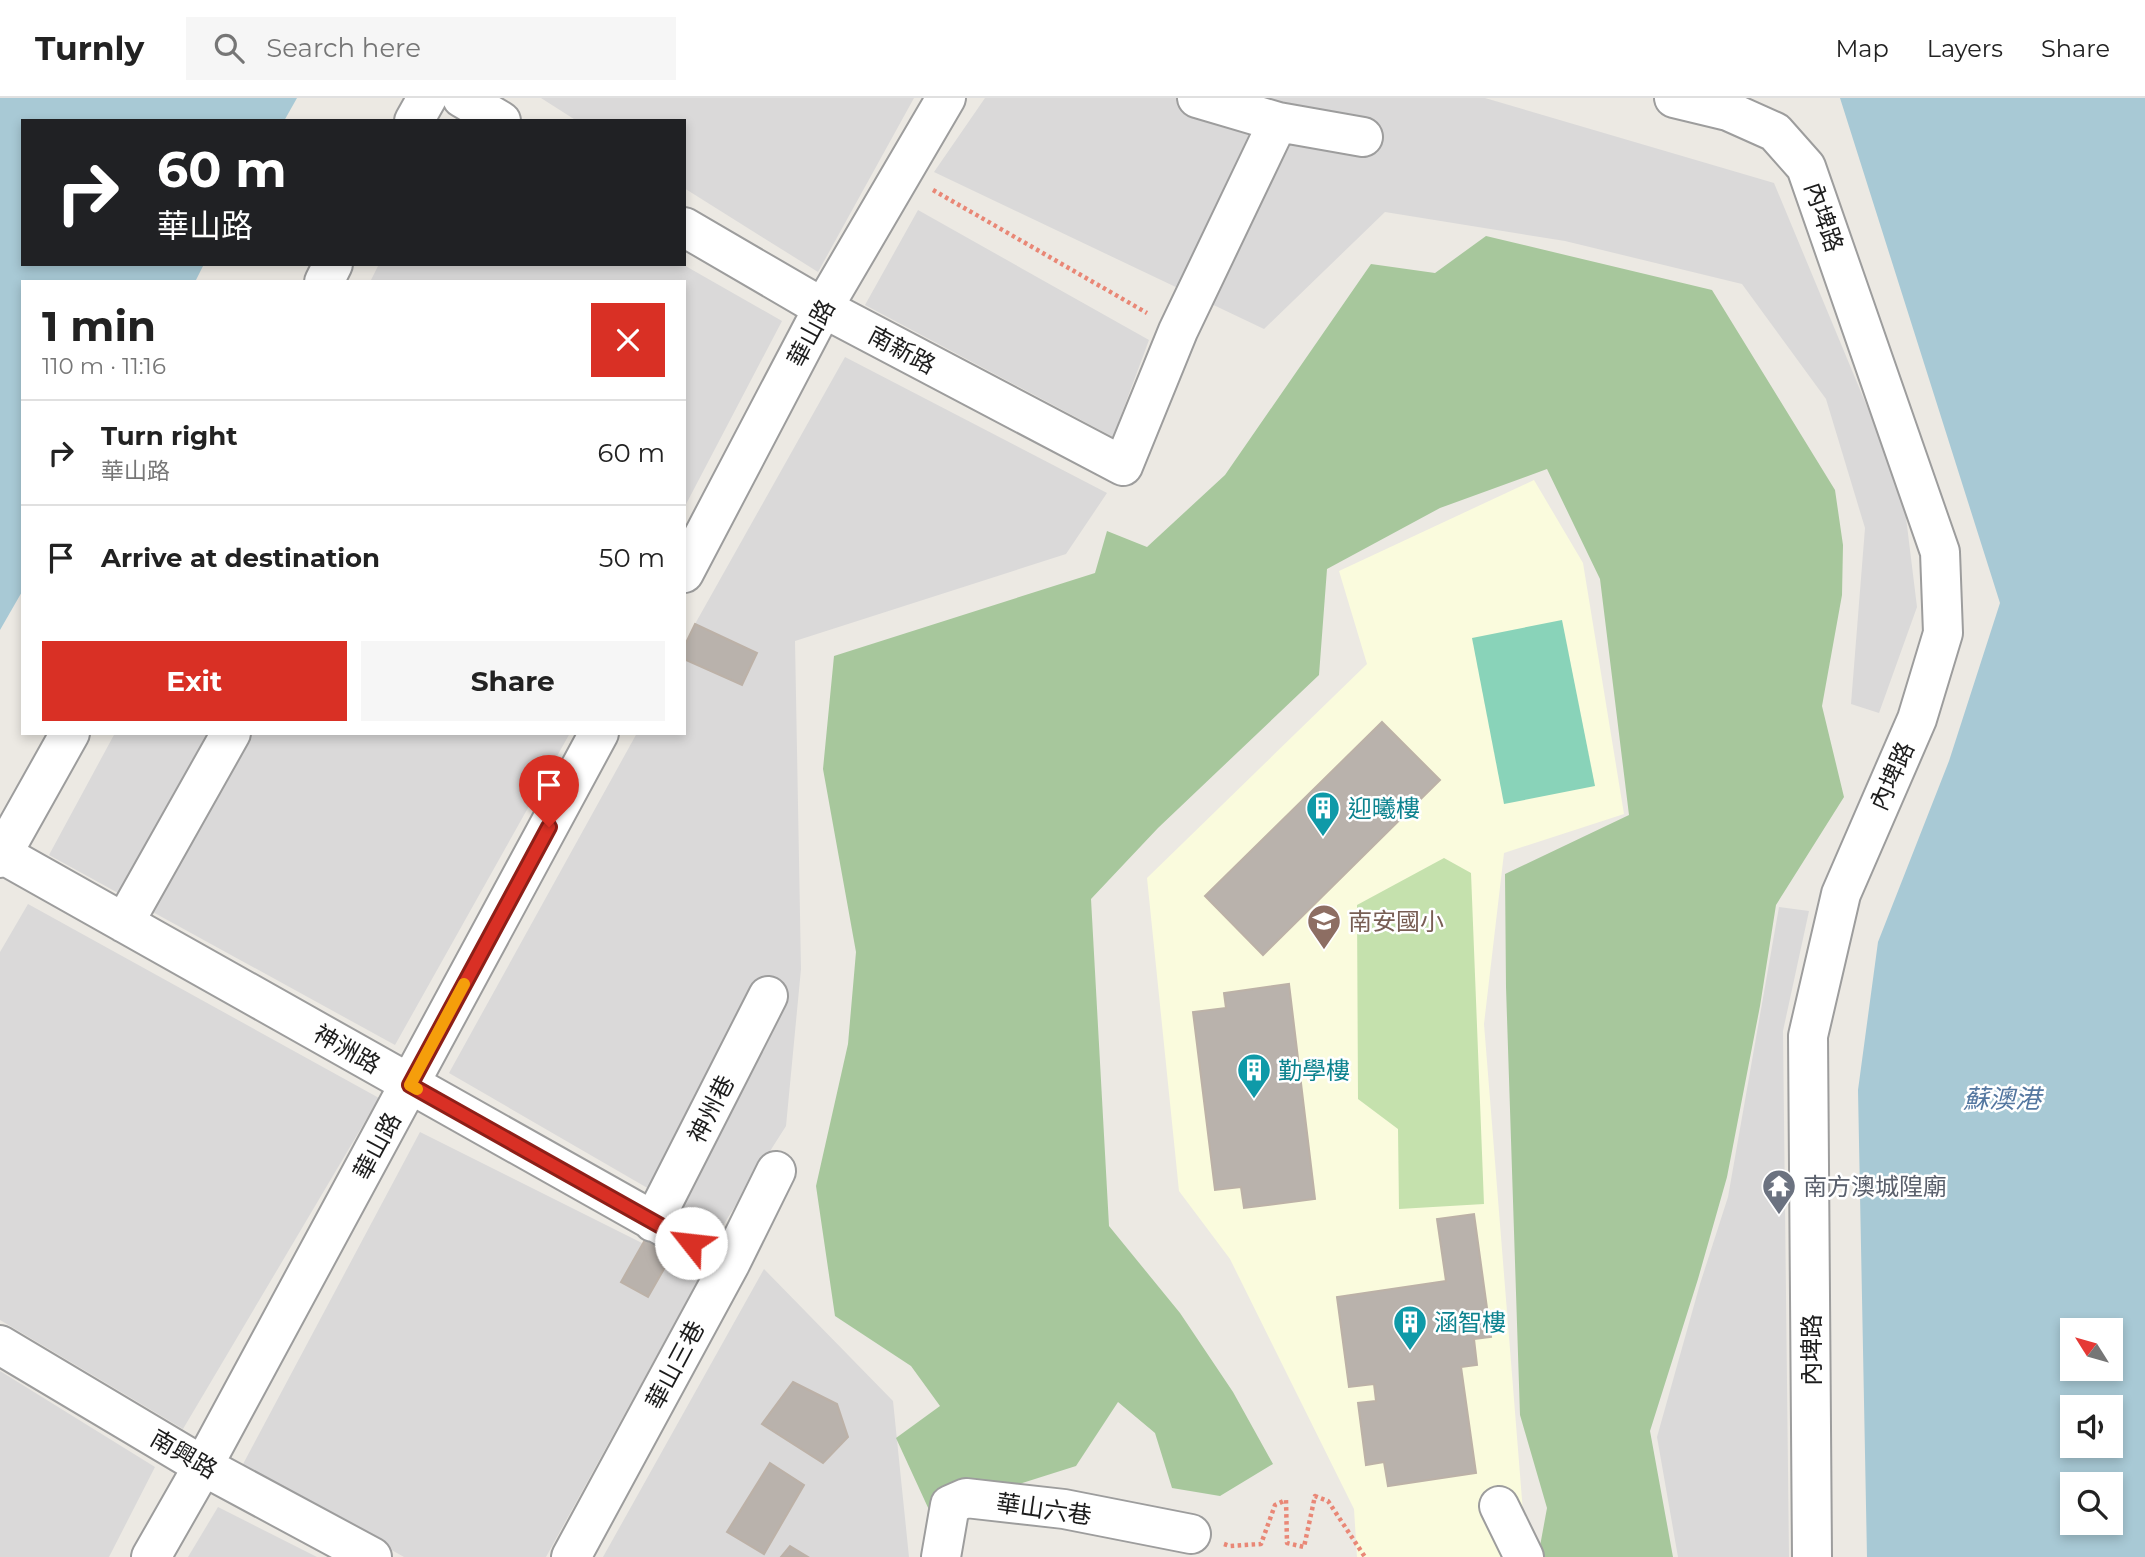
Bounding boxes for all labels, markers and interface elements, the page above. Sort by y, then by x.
search box [186,17,676,80]
text: Turnly [35,28,144,68]
icon: search [210,29,248,67]
text: Search here [266,32,421,64]
text: Map [1835,34,1889,63]
text: Layers [1927,34,2003,63]
text: Share [2041,34,2110,63]
text: 60 m [157,140,287,199]
icon: right [42,147,133,238]
street label: 內埤路 [1799,178,1849,256]
text: 華山路 [157,206,253,245]
street label: 華山路 [781,294,841,372]
text: 1 min [42,300,156,352]
button: close [591,303,665,377]
street label: 南新路 [863,320,941,380]
text: 110 m · 11:16 [42,352,166,380]
text: Turn right [101,420,237,452]
icon: right [42,434,80,472]
text: 60 m [598,437,665,469]
text: 華山路 [101,457,170,485]
icon: arrive [42,539,80,577]
text: Arrive at destination [101,542,380,574]
text: 50 m [599,542,665,574]
button: Exit [42,641,347,721]
button: Share [361,641,665,721]
street label: 內埤路 [1864,737,1920,815]
pin [519,755,579,827]
icon: arrive [530,766,568,804]
building icon: 迎曦樓 [1304,789,1342,838]
place label: 迎曦樓 [1348,794,1420,823]
school or university icon: 南安國小 [1305,902,1343,951]
place label: 南安國小 [1348,907,1444,936]
street label: 神洲路 [309,1018,385,1080]
building icon: 勤學樓 [1235,1051,1273,1100]
place label: 勤學樓 [1278,1056,1350,1085]
street label: 神州巷 [682,1070,740,1148]
water label: 蘇澳港 [1963,1083,2045,1115]
street label: 華山路 [347,1107,407,1185]
temple icon: 南方澳城隍廟 [1760,1167,1798,1216]
place label: 南方澳城隍廟 [1803,1172,1947,1201]
position arrow [654,1206,728,1280]
building icon: 涵智樓 [1391,1303,1429,1352]
place label: 涵智樓 [1434,1308,1506,1337]
street label: 內埤路 [1797,1314,1826,1386]
street label: 華山三巷 [640,1316,710,1414]
north arrow [2060,1318,2123,1381]
map controls [2060,1318,2123,1535]
button: sound [2060,1395,2123,1458]
street label: 南興路 [146,1423,222,1485]
button: search [2060,1472,2123,1535]
street label: 華山六巷 [994,1488,1094,1530]

